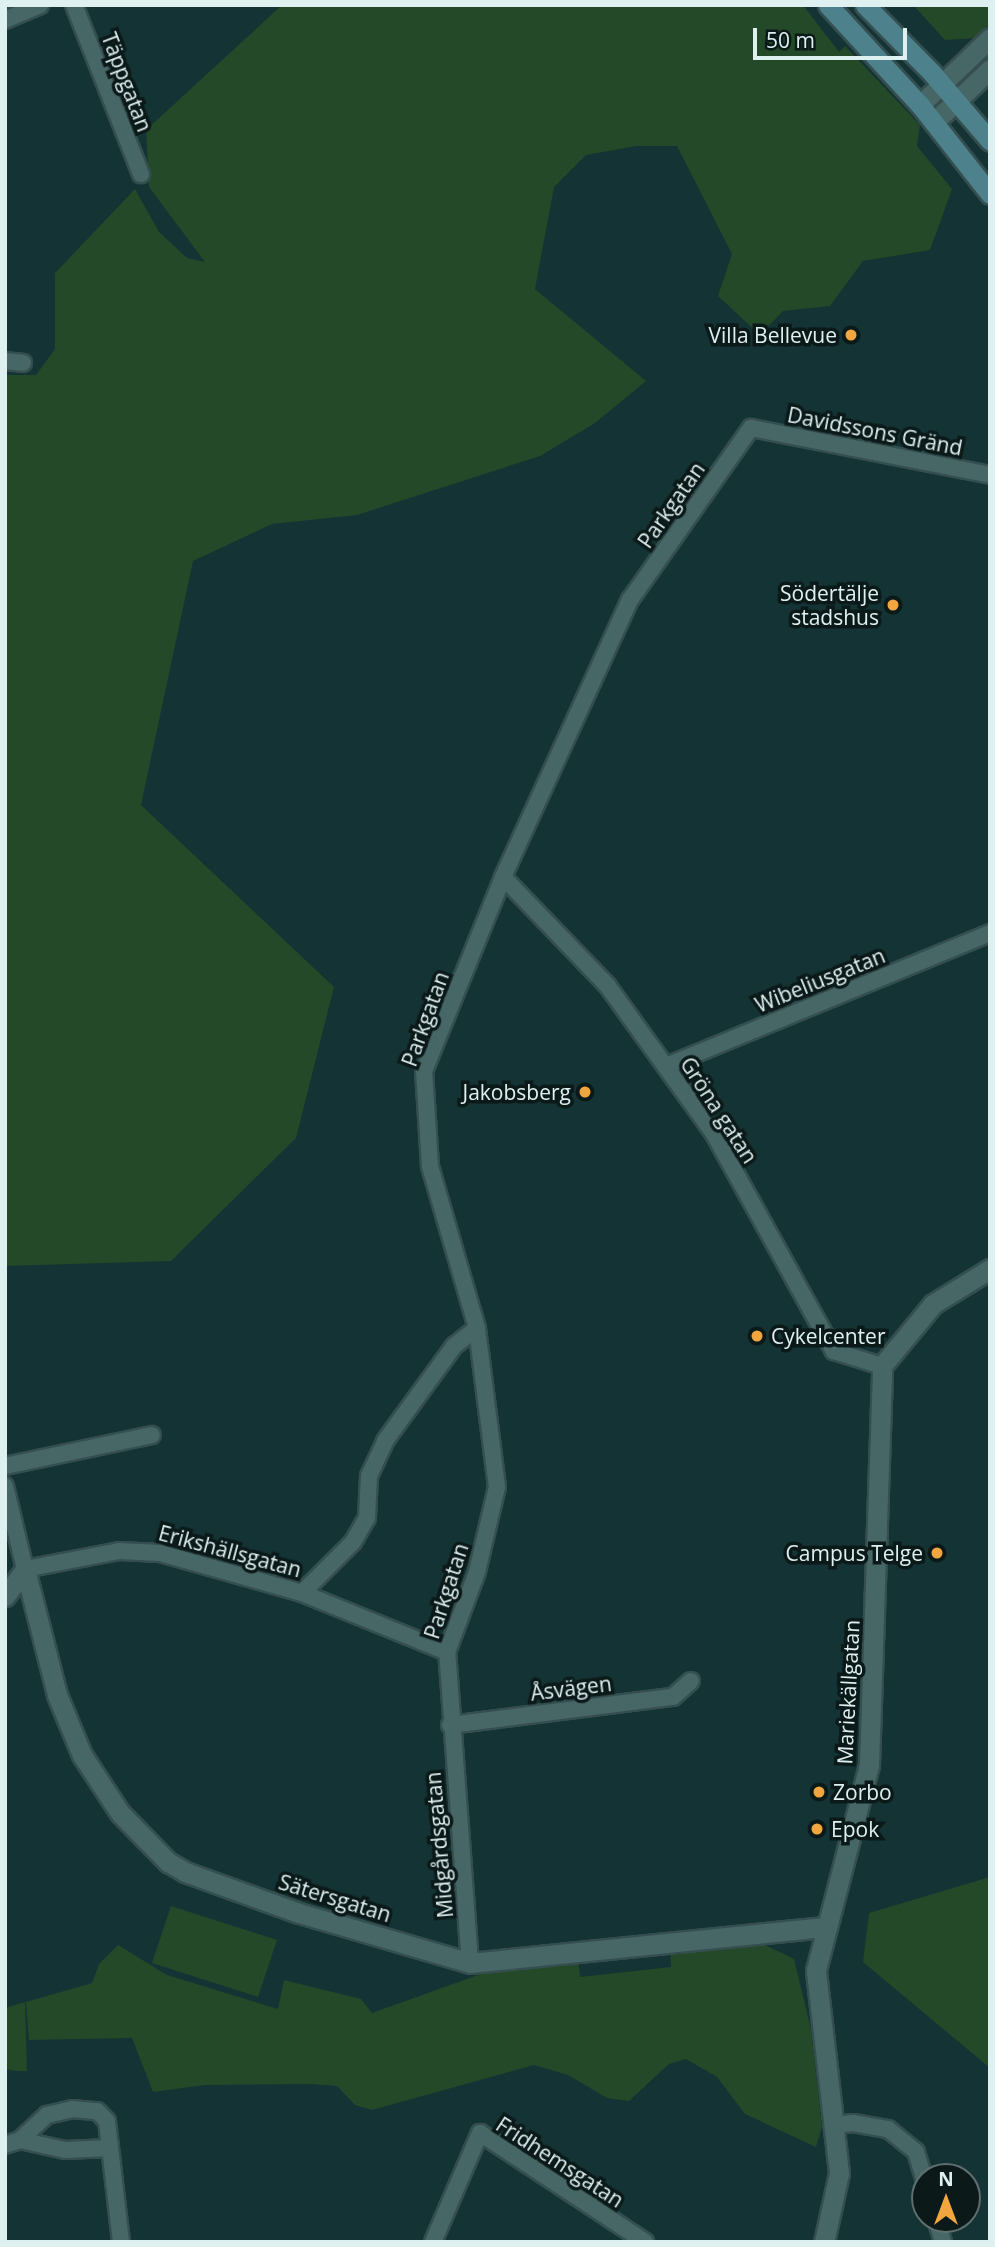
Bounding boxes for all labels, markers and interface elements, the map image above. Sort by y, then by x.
scale bar [757,14,911,58]
text: 50 m [766,26,815,54]
street label: Täppgatan [97,29,157,135]
place label: Villa Bellevue [709,322,837,348]
marker: Villa Bellevue [843,327,859,343]
street label: Davidssons Gränd [785,402,965,460]
street label: Parkgatan [632,457,710,553]
place label: Södertälje stadshus [780,580,879,630]
marker: Södertälje stadshus [885,597,901,613]
street label: Wibeliusgatan [751,942,889,1018]
street label: Parkgatan [396,968,454,1070]
street label: Gröna gatan [675,1052,763,1168]
place label: Jakobsberg [463,1079,571,1105]
marker: Jakobsberg [577,1084,593,1100]
place label: Cykelcenter [771,1323,885,1349]
marker: Cykelcenter [749,1328,765,1344]
street label: Erikshällsgatan [156,1520,304,1582]
street label: Parkgatan [419,1540,473,1642]
place label: Campus Telge [786,1540,923,1566]
marker: Campus Telge [929,1545,945,1561]
street label: Mariekällgatan [832,1619,864,1765]
street label: Åsvägen [529,1671,613,1705]
street label: Midgårdsgatan [420,1771,458,1919]
place label: Zorbo [833,1779,892,1805]
marker: Zorbo [811,1784,827,1800]
place label: Epok [831,1816,879,1842]
marker: Epok [809,1821,825,1837]
street label: Sätersgatan [276,1869,394,1927]
street label: Fridhemsgatan [492,2111,628,2213]
north arrow [911,2163,981,2233]
text: N [938,2166,954,2192]

